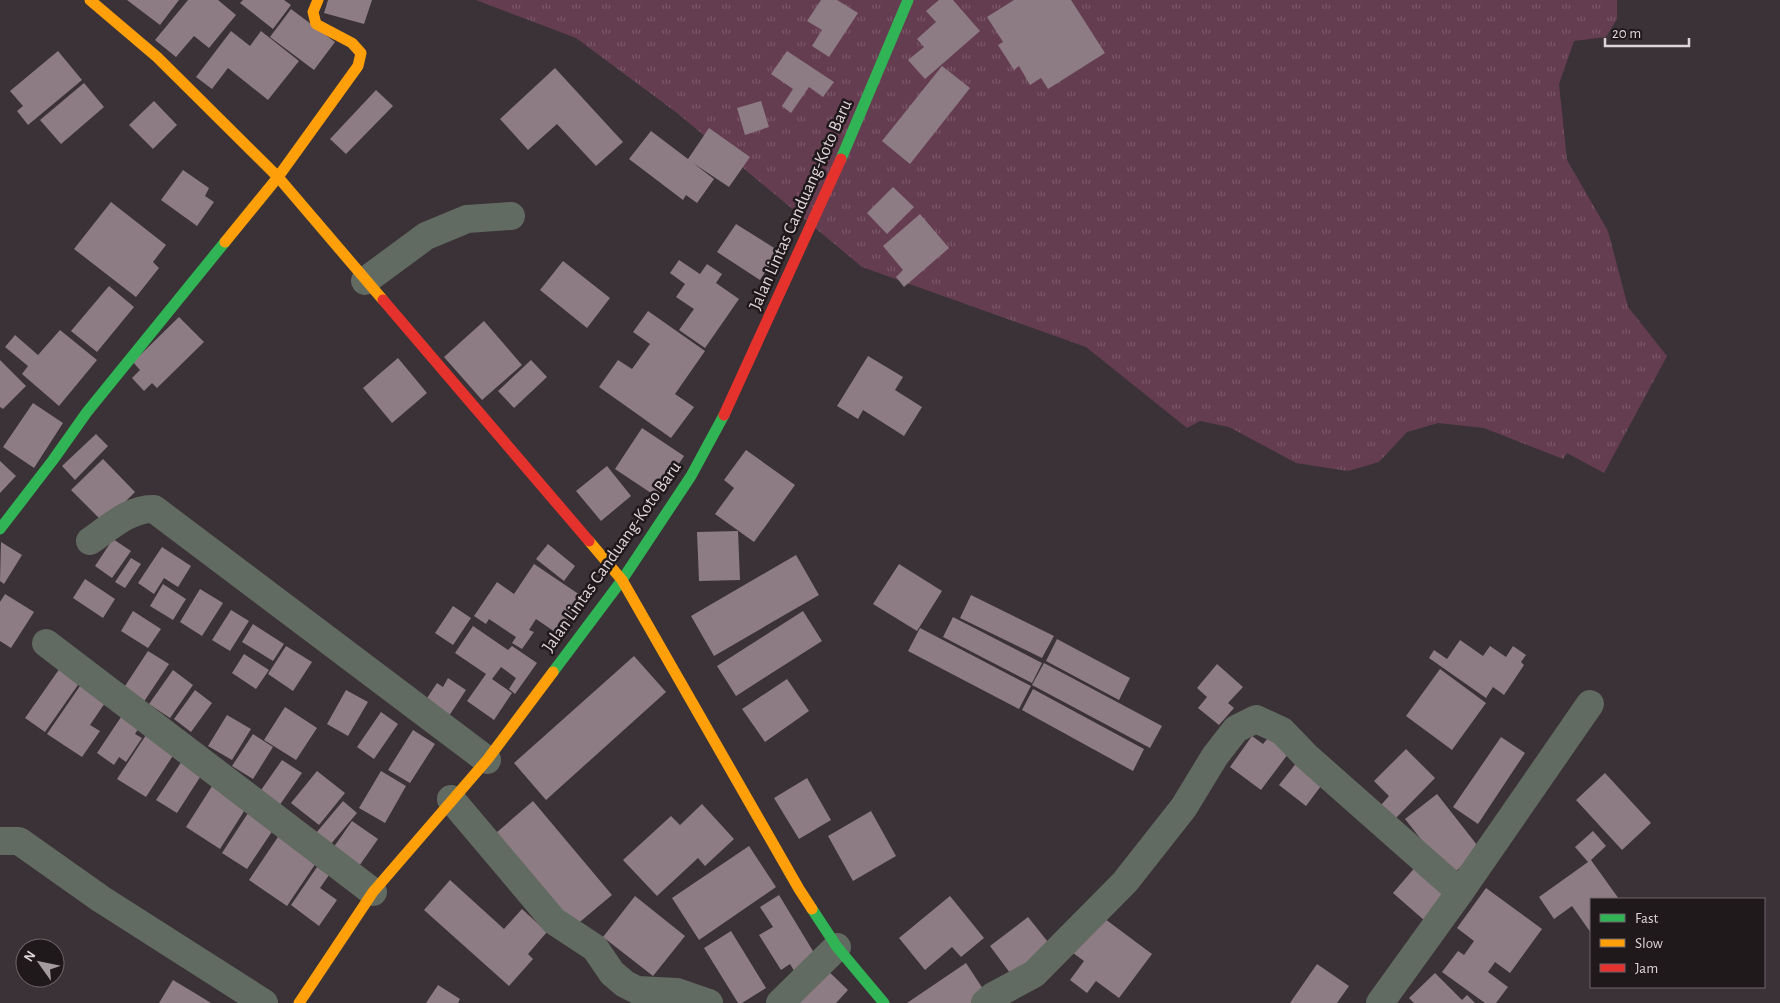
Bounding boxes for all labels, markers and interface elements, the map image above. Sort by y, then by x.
scale bar [1605,15,1689,47]
text: 20 m [1612,26,1641,41]
street label: Jalan Lintas Canduang-Koto Baru [746,97,856,313]
street label: Jalan Lintas Canduang-Koto Baru [539,458,685,656]
legend [1590,898,1765,988]
text: Fast [1635,911,1659,926]
text: Slow [1635,936,1663,951]
north arrow [15,938,65,988]
text: N [21,949,38,964]
text: Jam [1635,961,1658,976]

